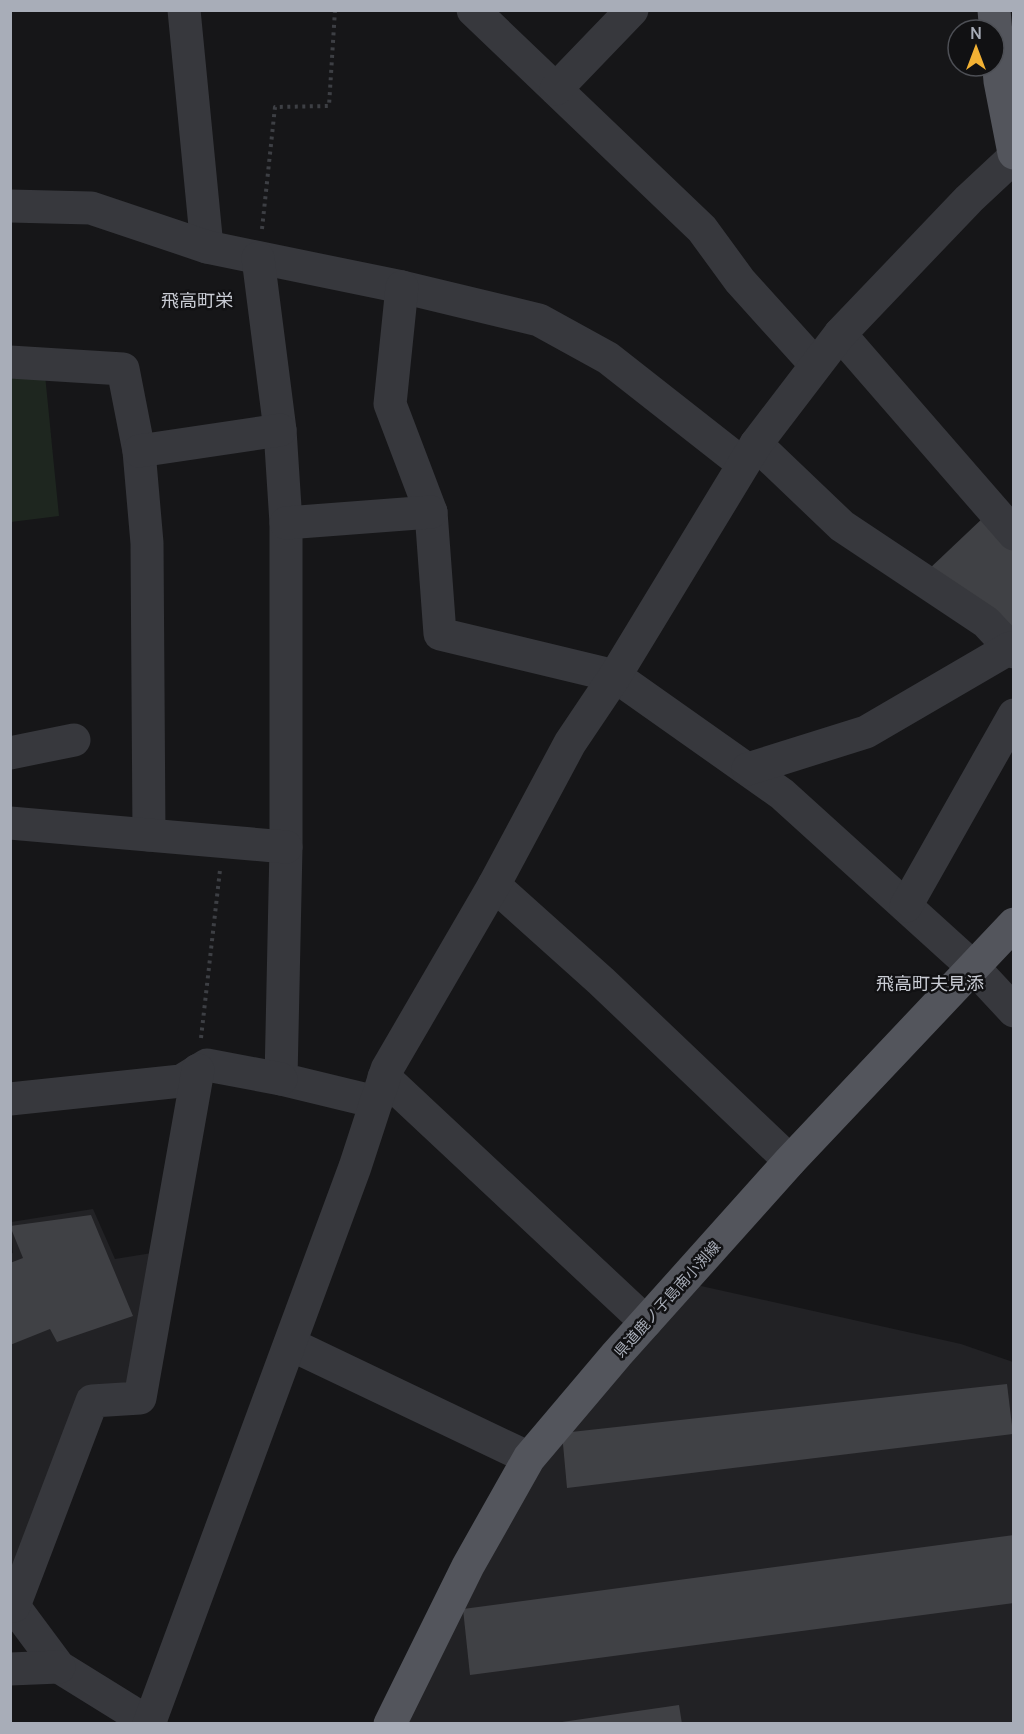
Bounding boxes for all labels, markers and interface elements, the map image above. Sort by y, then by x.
north arrow [946,18,1006,78]
text: N [970,22,982,44]
district label: 飛高町栄 [161,288,233,312]
district label: 飛高町夫見添 [876,971,984,995]
street label: 県道鹿ノ子島南小渕線 [609,1236,725,1362]

